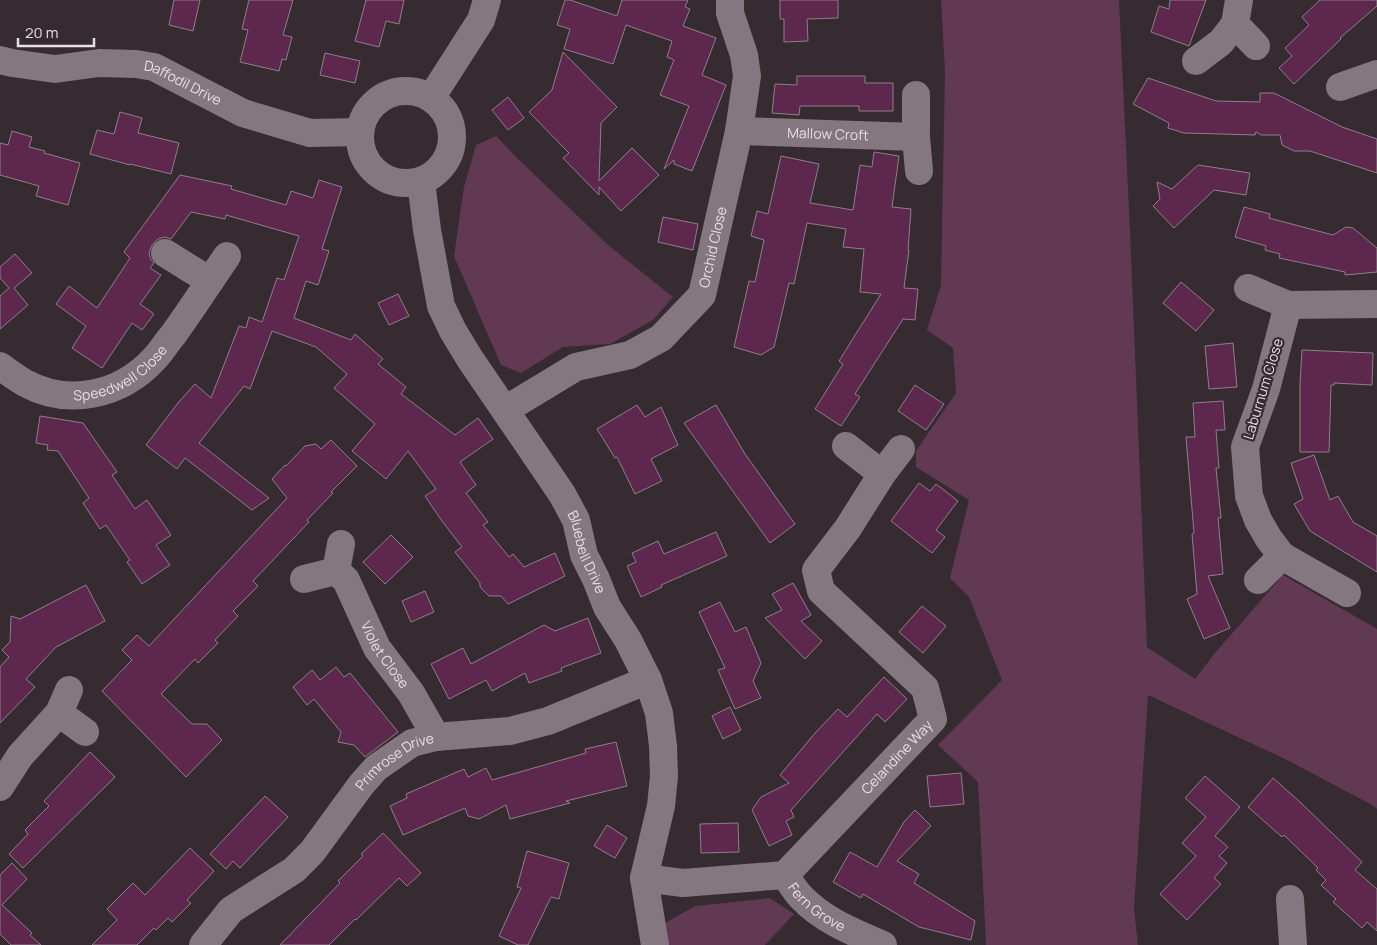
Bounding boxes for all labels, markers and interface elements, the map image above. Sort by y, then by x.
scale bar [18,15,94,47]
text: 20 m [25,22,58,43]
street label: Daffodil Drive [143,56,225,109]
street label: Mallow Croft [787,123,869,144]
street label: Orchid Close [694,205,731,290]
street label: Laburnum Close [1238,336,1287,442]
street label: Speedwell Close [73,341,171,405]
street label: Bluebell Drive [564,507,611,596]
street label: Violet Close [357,618,414,692]
street label: Celandine Way [857,715,937,798]
street label: Primrose Drive [350,728,436,794]
street label: Fern Grove [784,879,849,936]

